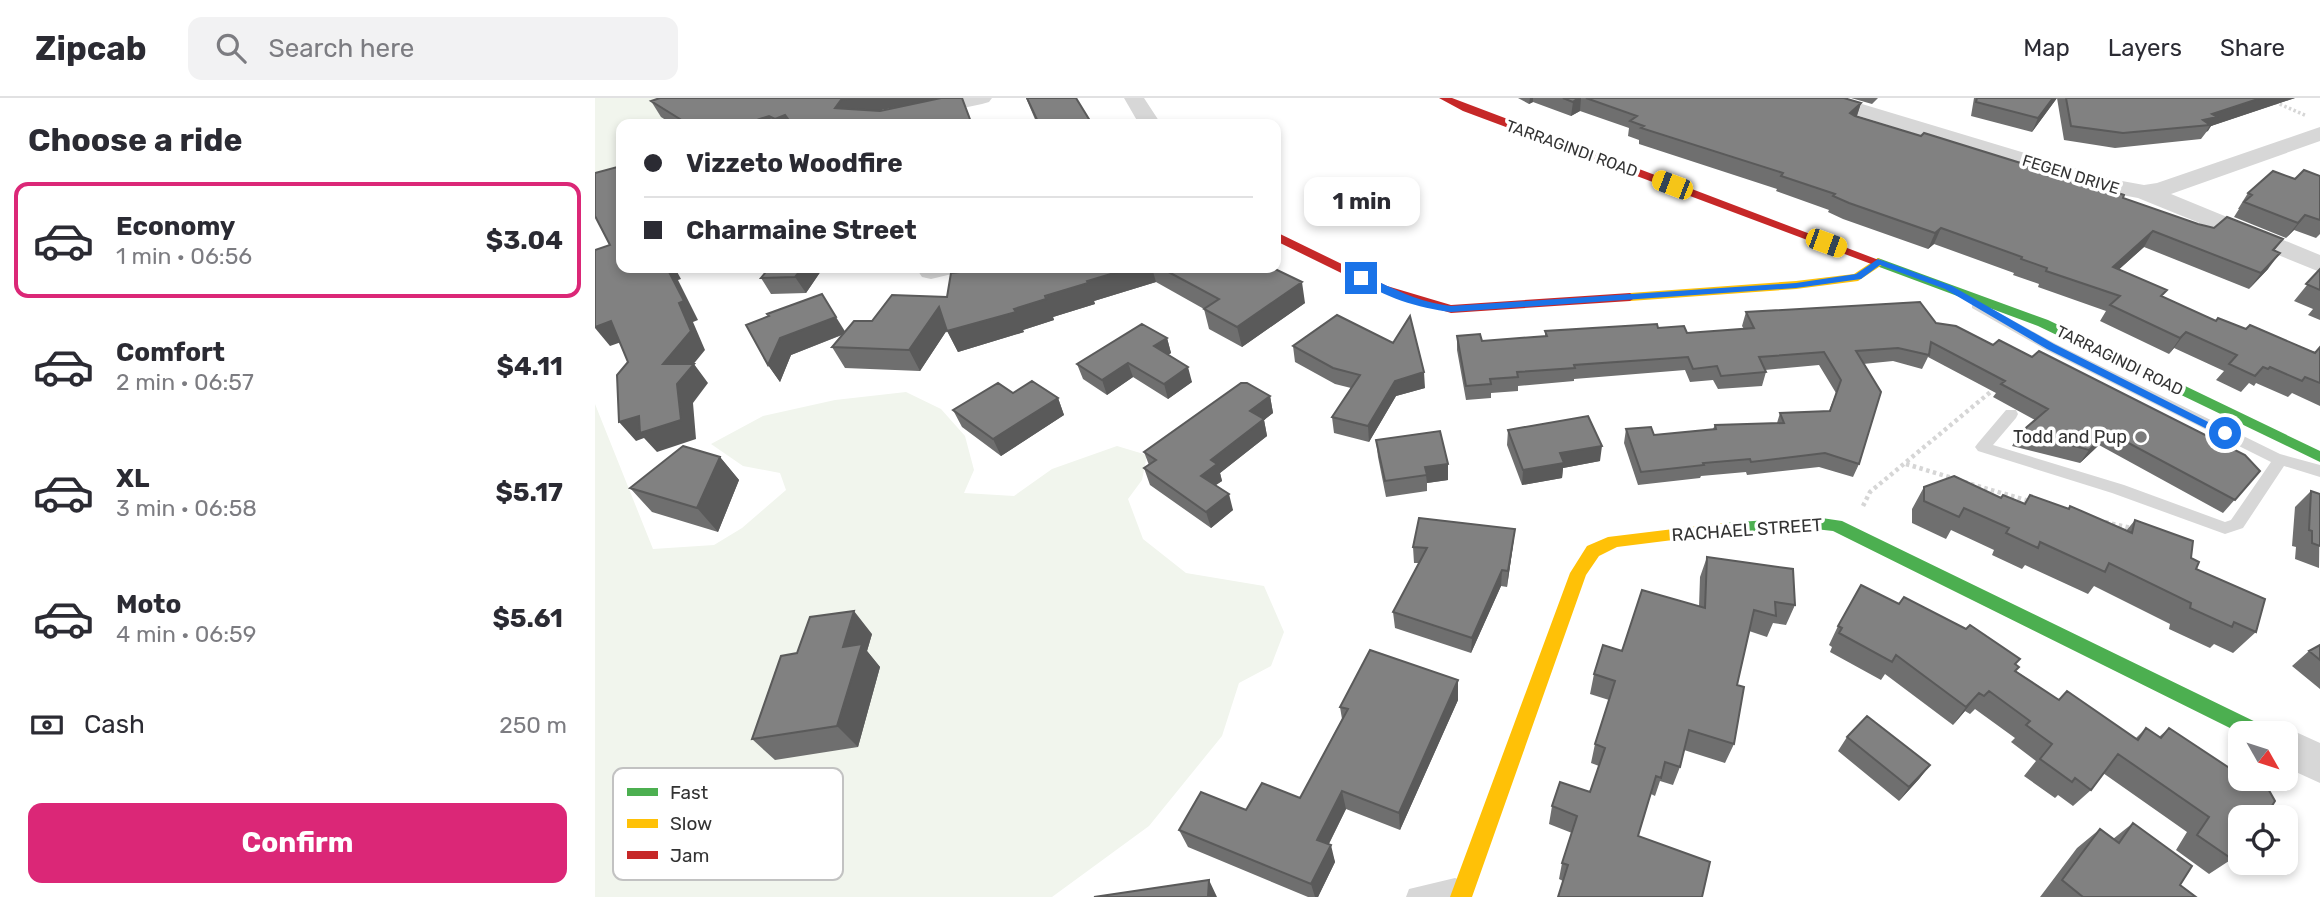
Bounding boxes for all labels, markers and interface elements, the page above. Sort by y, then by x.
search box [188,17,678,80]
text: Zipcab [35,29,146,68]
icon: search [212,29,250,67]
text: Search here [268,33,414,64]
text: Map [2023,34,2070,62]
text: Layers [2108,34,2182,62]
text: Share [2220,34,2285,62]
street label: TARRAGINDI ROAD [1503,116,1640,181]
text: Choose a ride [28,121,242,159]
text: Vizzeto Woodfire [686,148,903,179]
street label: FEGEN DRIVE [2020,151,2122,198]
car [1649,168,1696,202]
callout: 1 min [1303,176,1419,226]
text: 1 min [1333,187,1391,215]
icon: car [32,209,95,272]
text: Economy [116,211,235,242]
text: Charmaine Street [686,215,917,246]
text: $3.04 [486,225,563,256]
car [1803,226,1850,260]
text: 1 min · 06:56 [116,242,252,270]
route end [1345,262,1377,294]
street label: TARRAGINDI ROAD [2053,321,2186,399]
icon: car [32,335,95,398]
text: Comfort [116,337,225,368]
text: $4.11 [497,351,563,382]
text: 2 min · 06:57 [116,368,254,396]
route start [2209,417,2241,449]
place label: Todd and Pup [2013,426,2127,448]
marker: Todd and Pup [2133,429,2149,445]
icon: car [32,461,95,524]
text: XL [116,463,149,494]
text: $5.17 [495,477,563,508]
text: 3 min · 06:58 [116,494,257,522]
street label: RACHAEL STREET [1671,514,1823,546]
icon: car [32,587,95,650]
text: Moto [116,589,181,620]
text: $5.61 [492,603,563,634]
text: 4 min · 06:59 [116,620,256,648]
icon: cash [28,706,66,744]
text: Cash [84,709,145,740]
text: 250 m [499,711,567,739]
north arrow [2228,721,2298,791]
map controls [2228,721,2298,875]
legend [613,768,843,880]
text: Fast [670,781,709,804]
button: Confirm [28,803,567,883]
button: locate [2228,805,2298,875]
text: Slow [670,812,712,835]
text: Jam [670,844,709,867]

